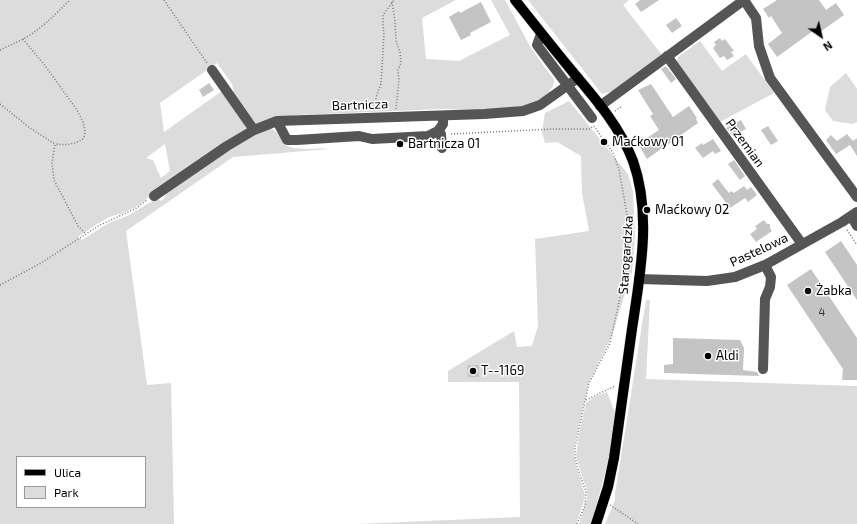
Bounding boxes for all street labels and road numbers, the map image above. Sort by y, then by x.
street label: Bartnicza [332,96,388,114]
street label: Przemian [722,116,768,170]
street label: Starogardzka [615,215,637,295]
street label: Pastelowa [727,230,791,270]

